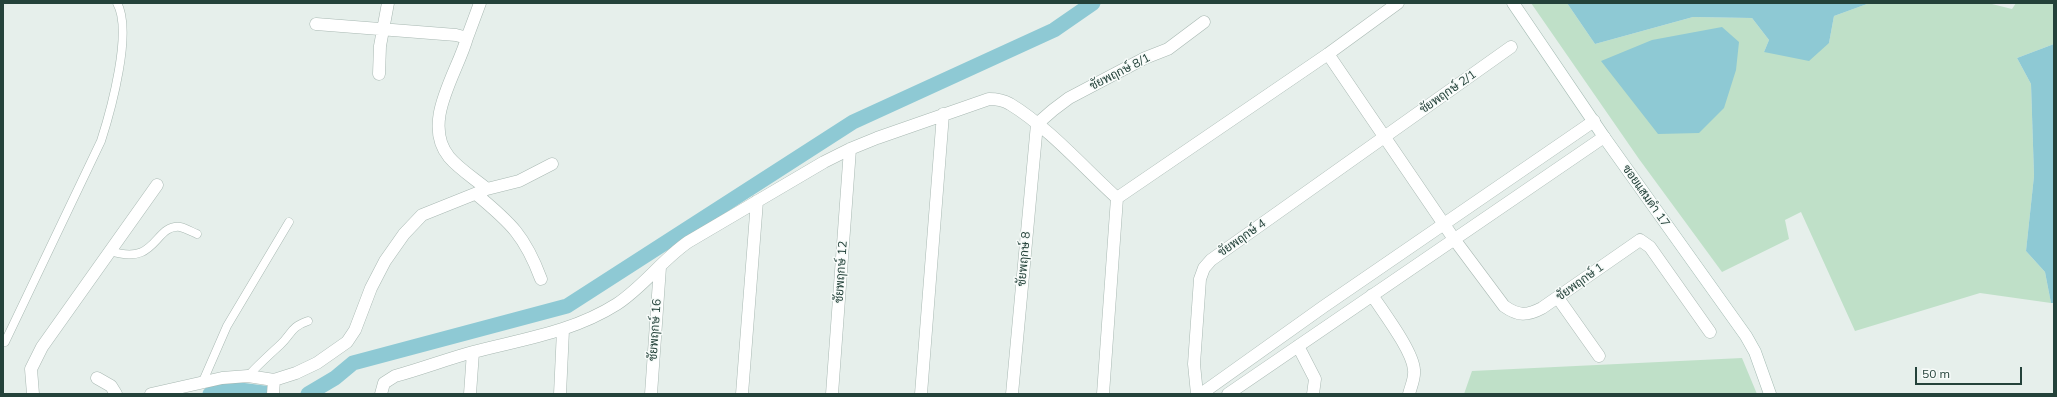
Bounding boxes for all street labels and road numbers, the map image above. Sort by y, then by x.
street label: ชัยพฤกษ์ 8/1 [1087,51,1153,93]
street label: ชัยพฤกษ์ 2/1 [1417,67,1479,117]
street label: ซอยแสมดำ 17 [1619,162,1673,230]
street label: ชัยพฤกษ์ 4 [1215,216,1269,260]
street label: ชัยพฤกษ์ 8 [1014,231,1034,287]
street label: ชัยพฤกษ์ 12 [832,240,850,304]
street label: ชัยพฤกษ์ 1 [1553,260,1607,304]
street label: ชัยพฤกษ์ 16 [646,298,664,362]

